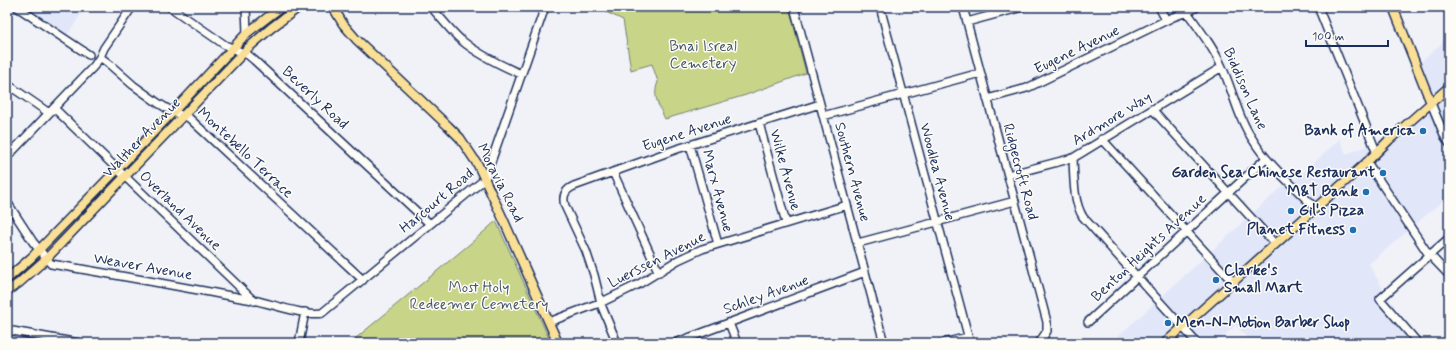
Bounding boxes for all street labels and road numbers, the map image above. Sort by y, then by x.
street label: Eugene Avenue [1031,21,1123,79]
street label: Biddison Lane [1218,45,1272,133]
street label: Beverly Road [277,62,353,134]
street label: Ardmore Way [1069,87,1155,151]
street label: Walther Avenue [99,93,186,183]
street label: Montebello Terrace [192,103,298,203]
street label: Eugene Avenue [640,109,734,157]
street label: Southern Avenue [829,120,875,224]
street label: Woodlea Avenue [914,121,960,223]
street label: Ridgecroft Road [997,121,1043,223]
street label: Wilke Avenue [765,127,805,213]
street label: Moravia Road [472,140,528,226]
street label: Marx Avenue [696,148,738,235]
street label: Harcourt Road [396,164,479,238]
street label: Overland Avenue [135,167,225,255]
street label: Benton Heights Avenue [1087,189,1211,307]
street label: Luerssen Avenue [605,227,709,293]
street label: Weaver Avenue [92,248,194,286]
street label: Schley Avenue [720,270,812,320]

